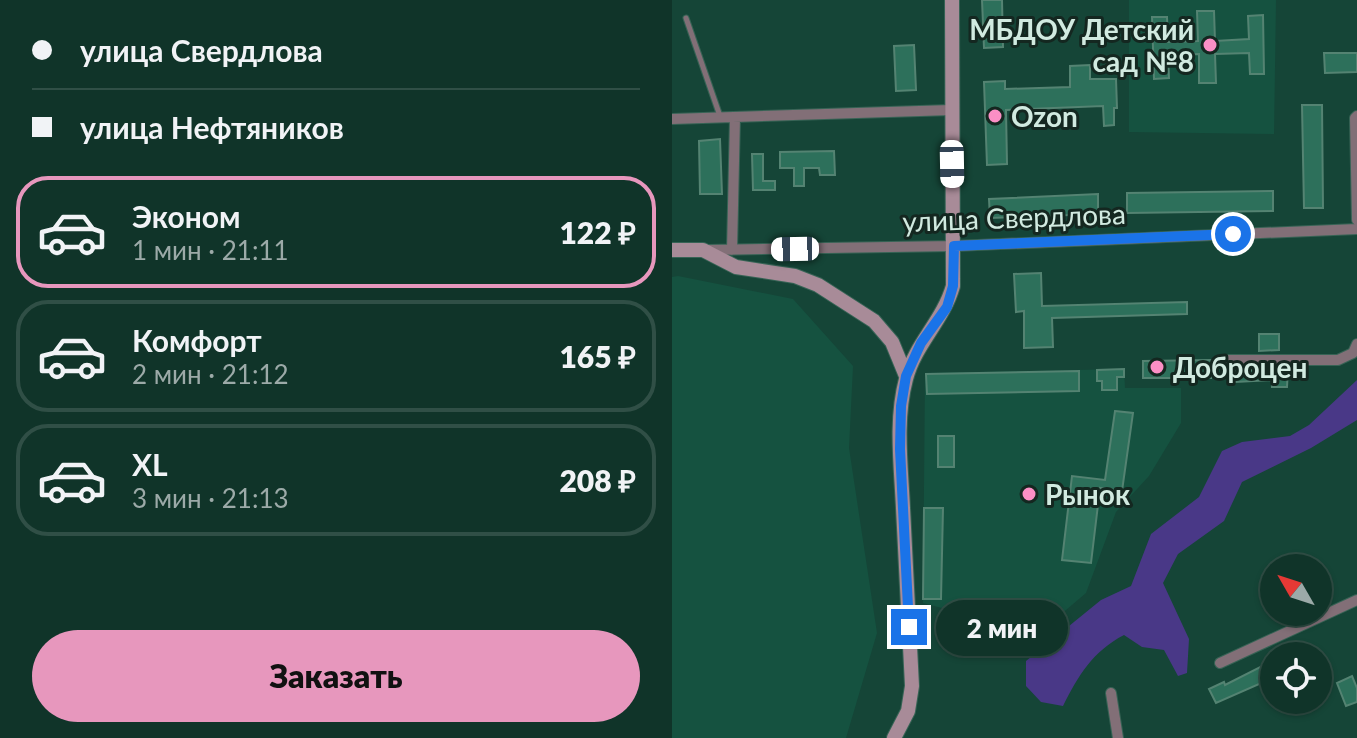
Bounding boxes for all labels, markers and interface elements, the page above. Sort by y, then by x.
place label: МБДОУ Детский сад №8 [969,12,1194,78]
text: улица Свердлова [80,32,323,68]
marker: МБДОУ Детский сад №8 [1201,36,1219,54]
place label: Ozon [1011,99,1078,133]
marker: Ozon [986,107,1004,125]
text: улица Нефтяников [80,109,344,145]
car [940,140,964,188]
icon: car [36,196,108,268]
street label: улица Свердлова [902,196,1126,238]
text: Эконом [132,198,241,234]
text: 122 ₽ [559,214,636,250]
route start [1215,216,1251,252]
text: 1 мин · 21:11 [132,234,289,266]
car [771,237,819,261]
icon: car [36,320,108,392]
text: Комфорт [132,322,262,358]
text: 165 ₽ [559,338,636,374]
place label: Доброцен [1173,350,1308,384]
text: 2 мин · 21:12 [132,358,289,390]
marker: Доброцен [1148,358,1166,376]
icon: car [36,444,108,516]
text: XL [132,446,168,482]
text: 208 ₽ [559,462,636,498]
place label: Рынок [1045,477,1130,511]
text: 3 мин · 21:13 [132,482,289,514]
marker: Рынок [1020,485,1038,503]
north arrow [1260,554,1332,626]
map controls [1260,554,1332,714]
callout: 2 мин [937,599,1069,655]
route end [891,609,927,645]
text: 2 мин [967,612,1037,644]
button: Заказать [32,630,640,722]
button: locate [1260,642,1332,714]

